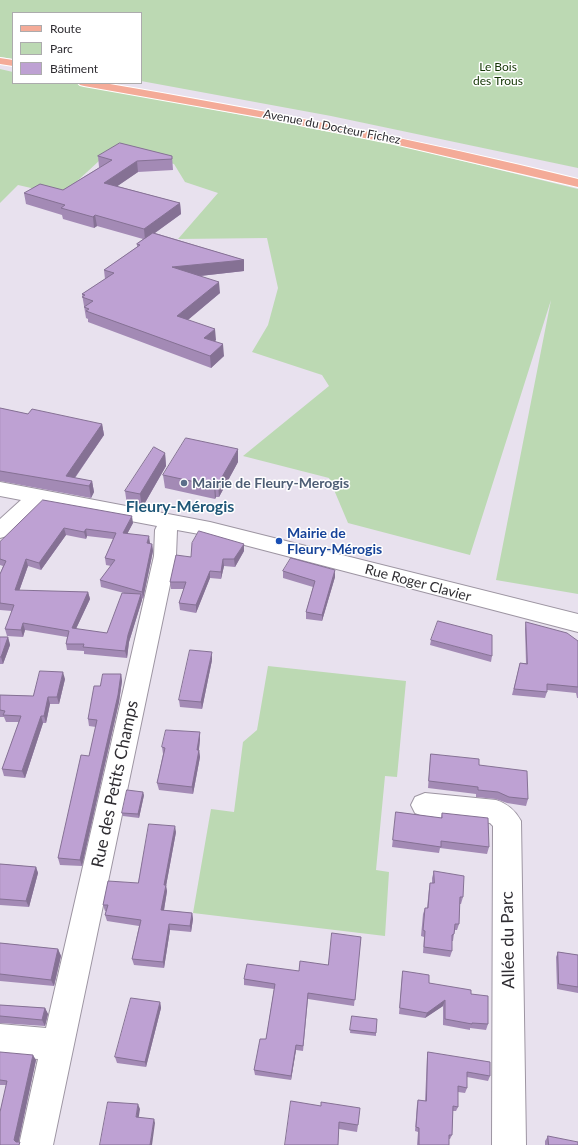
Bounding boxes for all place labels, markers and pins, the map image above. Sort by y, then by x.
place label: Mairie de Fleury-Merogis [192,475,349,491]
marker: Mairie de Fleury-Merogis [179,478,189,488]
place label: Mairie de Fleury-Mérogis [287,525,382,558]
marker: Mairie de Fleury-Mérogis [274,536,284,546]

